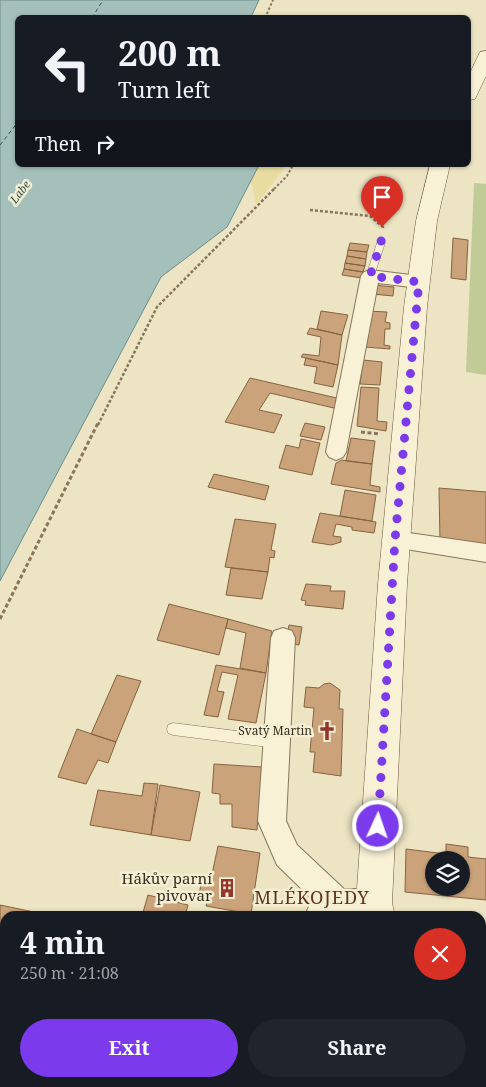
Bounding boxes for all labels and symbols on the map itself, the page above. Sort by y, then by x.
pin [361,176,403,227]
water label: Labe [6,177,33,207]
church icon: Svatý Martin [316,720,338,742]
place label: Svatý Martin [238,722,312,739]
position arrow [351,799,403,851]
place label: Hákův parní pivovar [122,868,212,905]
building icon: Hákův parní pivovar [216,877,238,899]
district label: MLÉKOJEDY [254,885,370,909]

